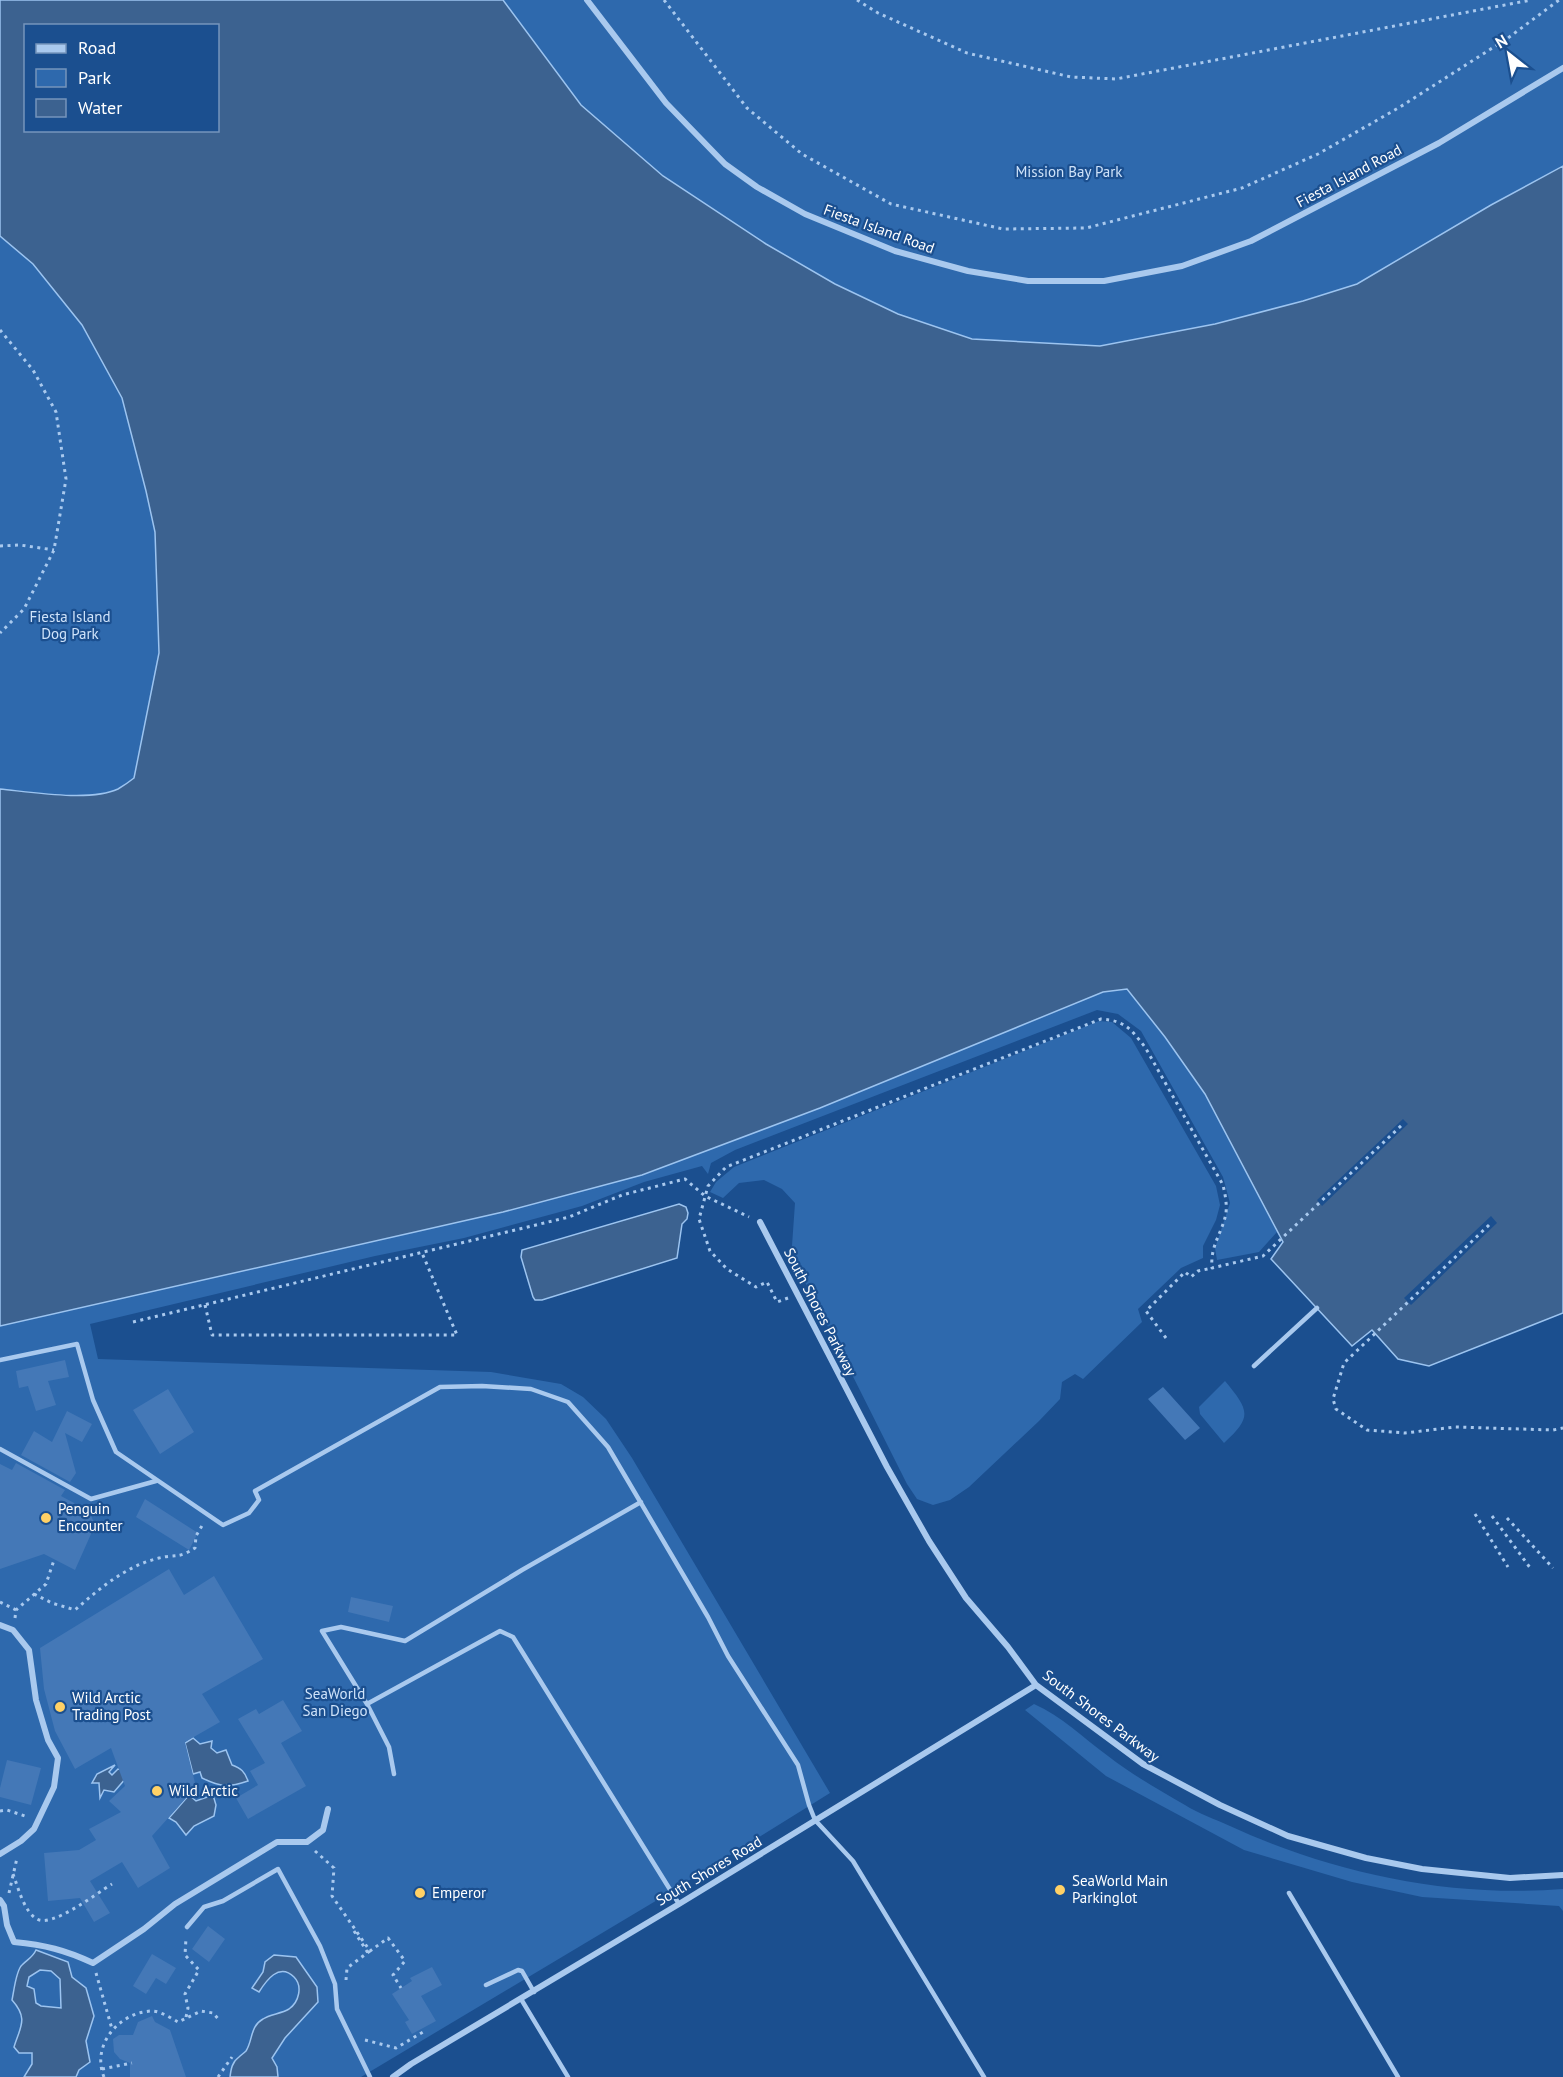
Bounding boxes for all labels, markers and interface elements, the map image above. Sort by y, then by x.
legend [24,24,219,132]
north arrow [1479,24,1539,84]
text: N [1492,30,1511,52]
text: Road [78,36,116,59]
text: Park [78,66,111,89]
text: Water [78,96,122,119]
street label: Fiesta Island Road [1293,140,1405,211]
park label: Mission Bay Park [1015,162,1123,181]
street label: Fiesta Island Road [821,200,937,257]
park label: Fiesta Island Dog Park [29,607,111,643]
street label: South Shores Parkway [780,1244,861,1379]
place label: Penguin Encounter [58,1499,123,1535]
marker: Penguin Encounter [39,1511,53,1525]
street label: South Shores Parkway [1039,1665,1164,1766]
park label: SeaWorld San Diego [303,1684,368,1720]
place label: Wild Arctic Trading Post [72,1688,151,1724]
marker: Wild Arctic Trading Post [53,1700,67,1714]
place label: Wild Arctic [169,1781,238,1800]
marker: Wild Arctic [150,1784,164,1798]
street label: South Shores Road [652,1831,765,1910]
place label: SeaWorld Main Parkinglot [1072,1871,1168,1907]
place label: Emperor [432,1883,486,1902]
marker: SeaWorld Main Parkinglot [1053,1883,1067,1897]
marker: Emperor [413,1886,427,1900]

